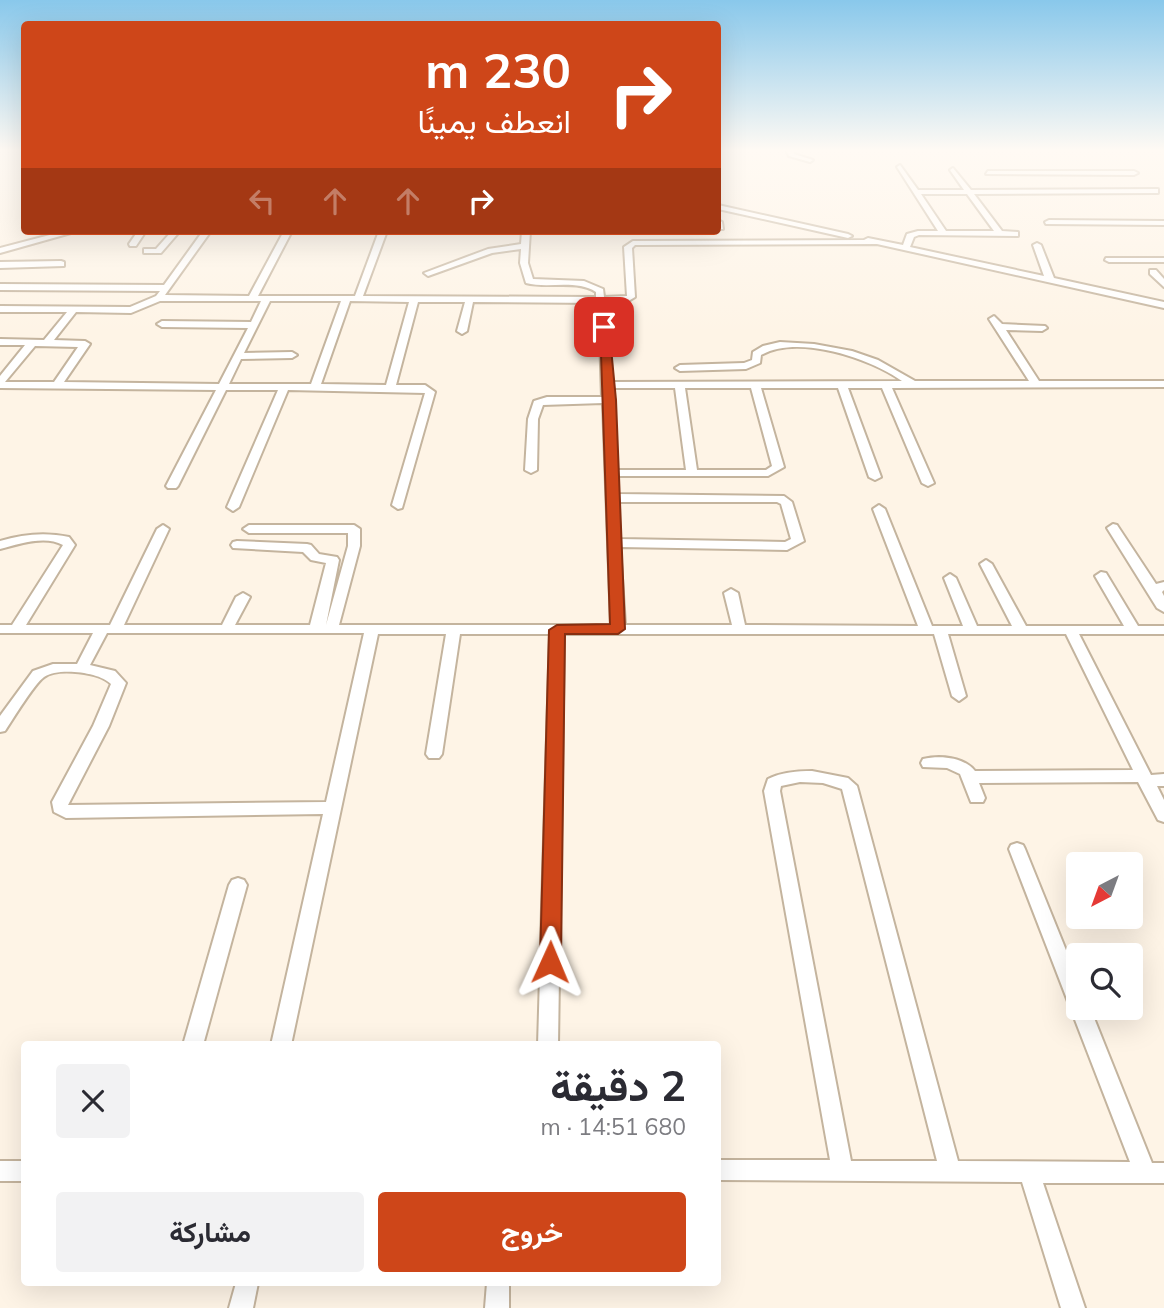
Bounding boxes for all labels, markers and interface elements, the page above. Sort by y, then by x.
text: 230 m [425,39,571,100]
icon: right [595,49,686,140]
text: انعطف يمينًا [417,101,571,141]
icon: left [243,182,281,220]
icon: ahead [316,182,354,220]
icon: ahead [389,182,427,220]
icon: right [462,182,500,220]
pin [574,297,634,357]
icon: arrive [585,308,623,346]
north arrow [1066,852,1143,929]
map controls [1066,852,1143,1020]
position arrow [513,925,587,999]
button: search [1066,943,1143,1020]
text: 2 دقيقة [550,1059,686,1112]
button: close [56,1064,130,1138]
text: 680 m · 14:51 [541,1112,686,1141]
button: مشاركة [56,1192,364,1272]
button: خروج [378,1192,686,1272]

